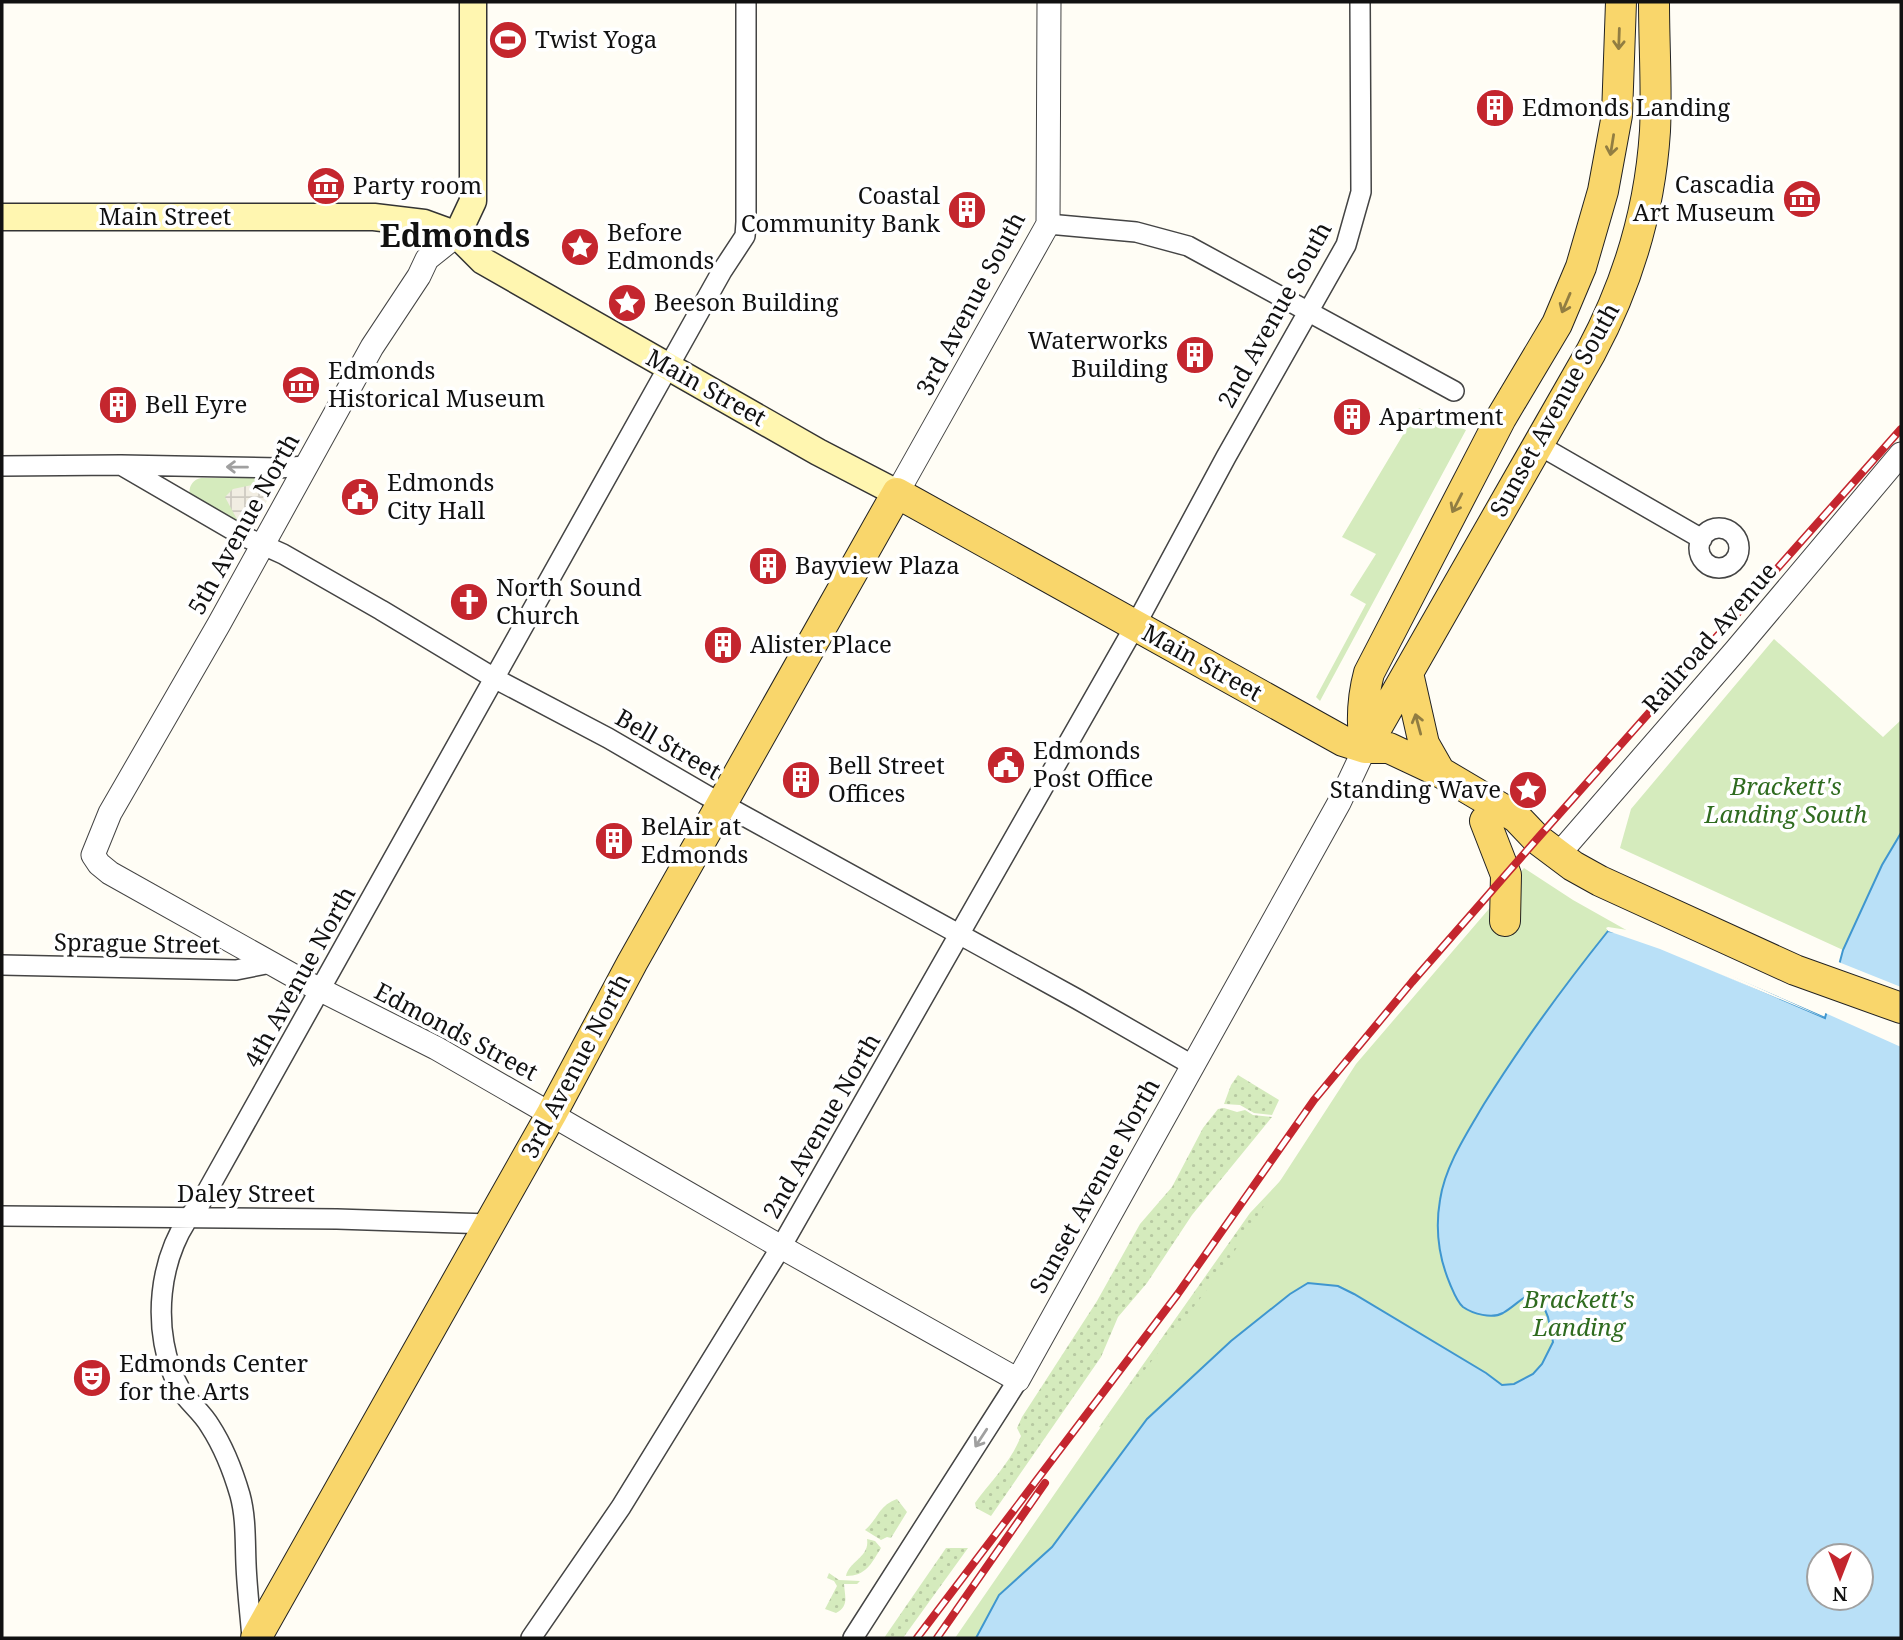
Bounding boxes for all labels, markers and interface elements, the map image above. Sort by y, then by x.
sports icon: Twist Yoga [487,19,529,61]
place label: Twist Yoga [535,22,657,55]
one-way arrow [1613,27,1626,50]
building icon: Edmonds Landing [1474,87,1516,129]
place label: Edmonds Landing [1522,90,1730,123]
one-way arrow [1605,133,1618,155]
museum icon: Party room [305,165,347,207]
place label: Cascadia Art Museum [1633,167,1775,228]
place label: Party room [353,168,483,201]
place label: Coastal Community Bank [741,178,941,239]
museum icon: Cascadia Art Museum [1781,178,1823,220]
building icon: Coastal Community Bank [946,189,988,231]
street label: Main Street [99,199,231,232]
street label: 3rd Avenue South [907,206,1032,401]
district label: Edmonds [380,213,530,256]
place label: Before Edmonds [607,215,714,276]
street label: 2nd Avenue South [1209,215,1338,413]
place icon: Before Edmonds [559,226,601,268]
place icon: Beeson Building [606,282,648,324]
place label: Beeson Building [654,285,839,318]
one-way arrow [1559,292,1572,313]
street label: Sunset Avenue South [1481,296,1626,522]
place label: Waterworks Building [1028,323,1168,384]
building icon: Waterworks Building [1174,334,1216,376]
street label: Main Street [641,340,773,433]
place label: Edmonds Historical Museum [328,353,545,414]
museum icon: Edmonds Historical Museum [280,364,322,406]
building icon: Bell Eyre [97,384,139,426]
place label: Bell Eyre [145,387,247,420]
building icon: Apartment [1331,396,1373,438]
place label: Apartment [1379,399,1503,432]
street label: 5th Avenue North [179,427,306,620]
one-way arrow [226,460,249,474]
place label: Edmonds City Hall [387,465,494,526]
public building icon: Edmonds City Hall [339,476,381,518]
one-way arrow [1450,492,1464,512]
building icon: Bayview Plaza [747,545,789,587]
place label: Bayview Plaza [795,548,960,581]
street label: Railroad Avenue [1634,555,1784,719]
place label: North Sound Church [496,570,642,631]
church icon: North Sound Church [448,581,490,623]
street label: Main Street [1137,615,1269,708]
building icon: Alister Place [702,624,744,666]
place label: Alister Place [750,627,892,660]
street label: Bell Street [610,700,727,787]
one-way arrow [1411,714,1424,736]
place label: Edmonds Post Office [1033,733,1153,794]
public building icon: Edmonds Post Office [985,744,1027,786]
place label: Bell Street Offices [828,748,945,809]
building icon: Bell Street Offices [780,759,822,801]
place icon: Standing Wave [1507,769,1549,811]
park label: Brackett's Landing South [1704,769,1867,830]
place label: Standing Wave [1330,772,1501,805]
place label: BelAir at Edmonds [641,809,748,870]
building icon: BelAir at Edmonds [593,820,635,862]
street label: 4th Avenue North [235,880,362,1073]
street label: Sprague Street [54,925,220,960]
street label: 3rd Avenue North [512,967,637,1163]
street label: Edmonds Street [369,974,544,1088]
street label: 2nd Avenue North [754,1026,887,1224]
street label: Sunset Avenue North [1021,1072,1167,1299]
street label: Daley Street [177,1176,315,1209]
park label: Brackett's Landing [1522,1282,1635,1343]
place label: Edmonds Center for the Arts [119,1346,308,1407]
theatre icon: Edmonds Center for the Arts [71,1357,113,1399]
one-way arrow [974,1427,988,1447]
north arrow [1805,1542,1875,1612]
text: N [1832,1581,1847,1607]

